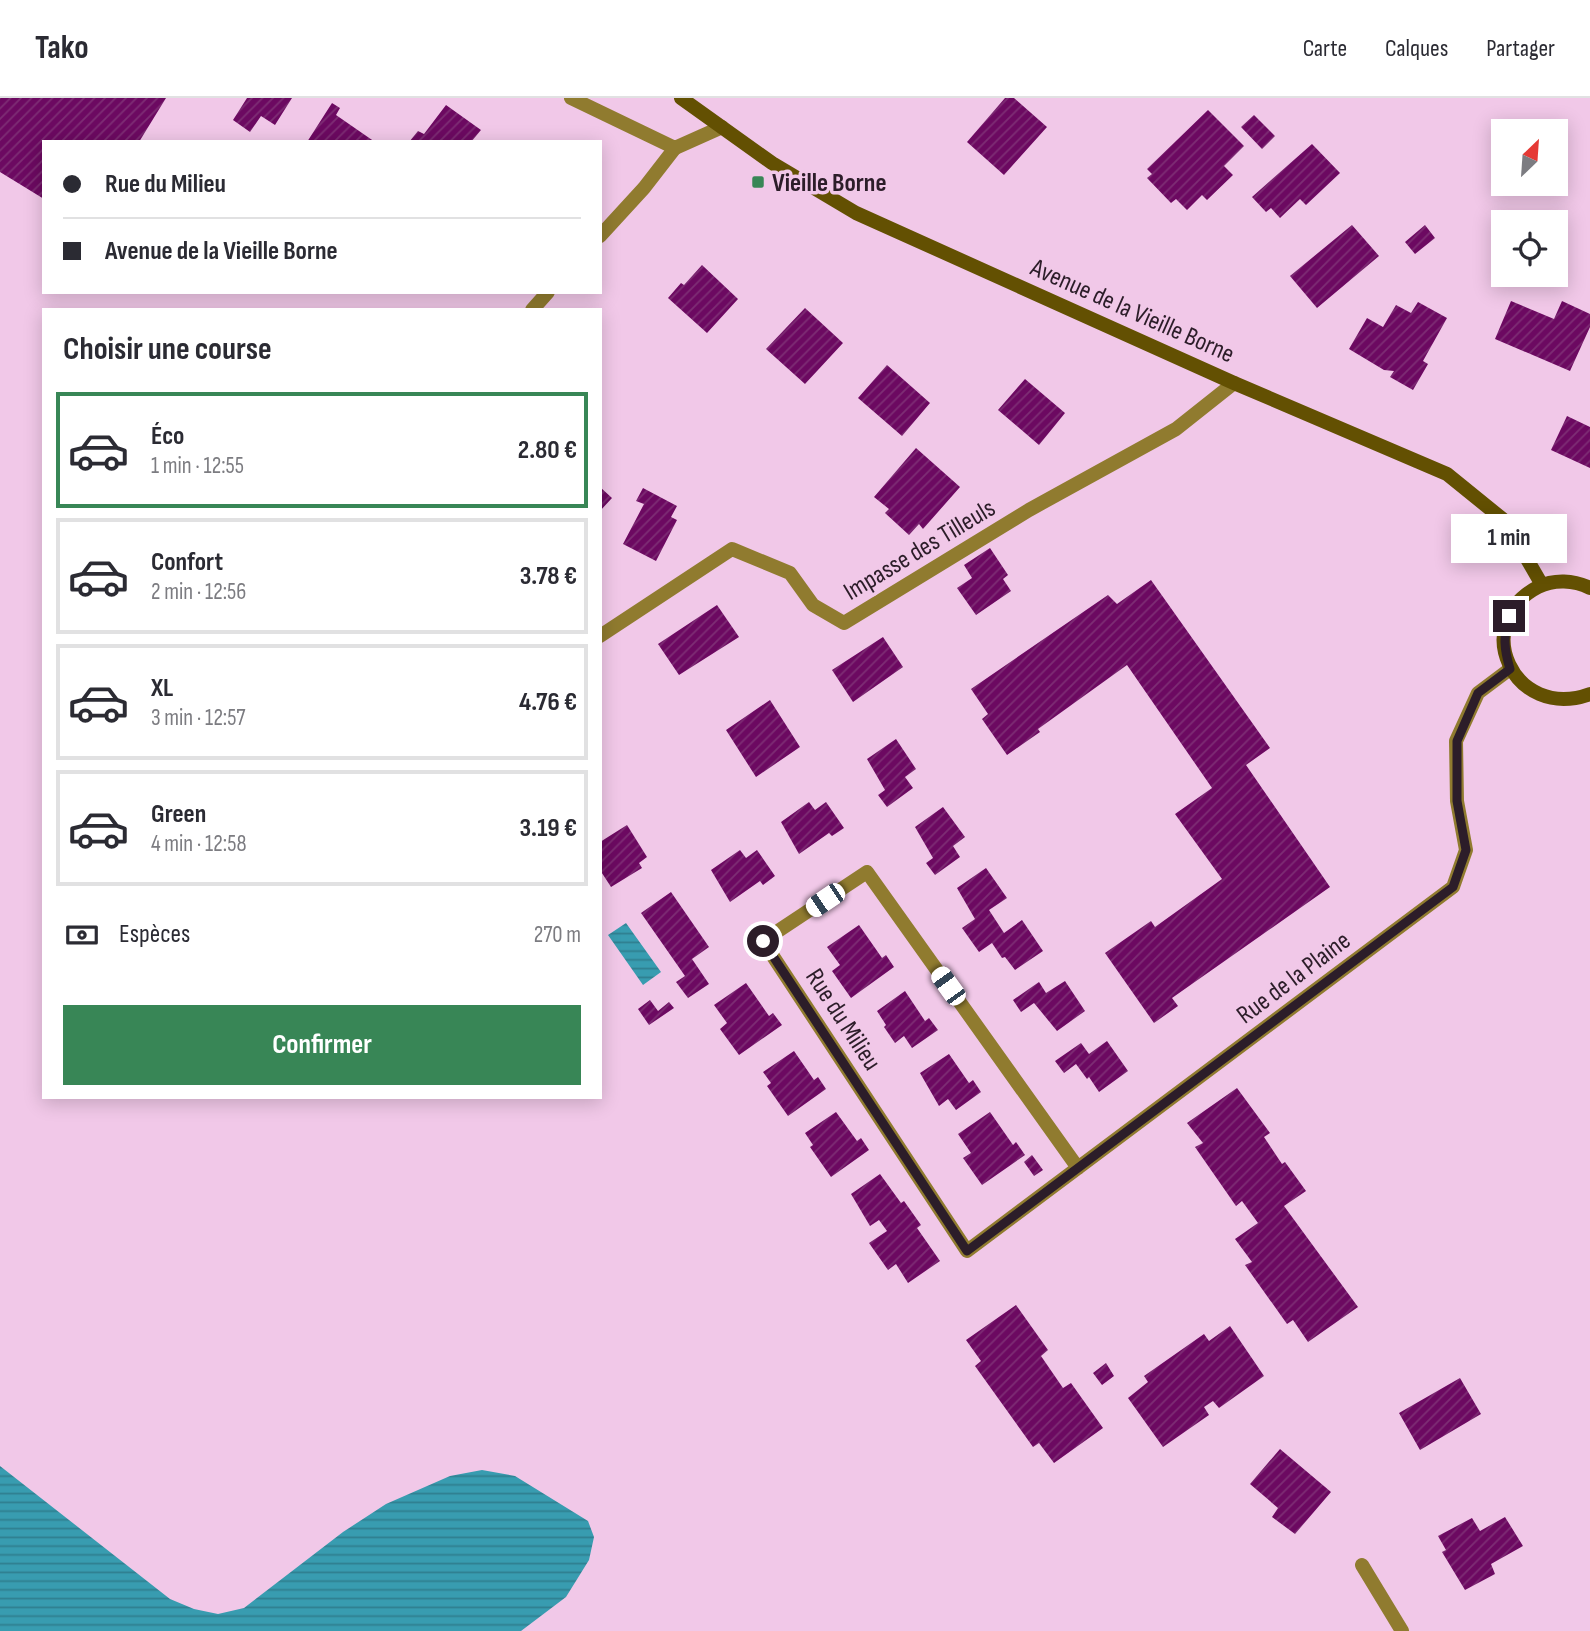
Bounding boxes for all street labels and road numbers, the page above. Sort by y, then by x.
street label: Avenue de la Vieille Borne [1025,252,1239,370]
street label: Impasse des Tilleuls [839,493,1001,608]
street label: Rue de la Plaine [1231,925,1357,1031]
street label: Rue du Milieu [798,963,887,1077]

